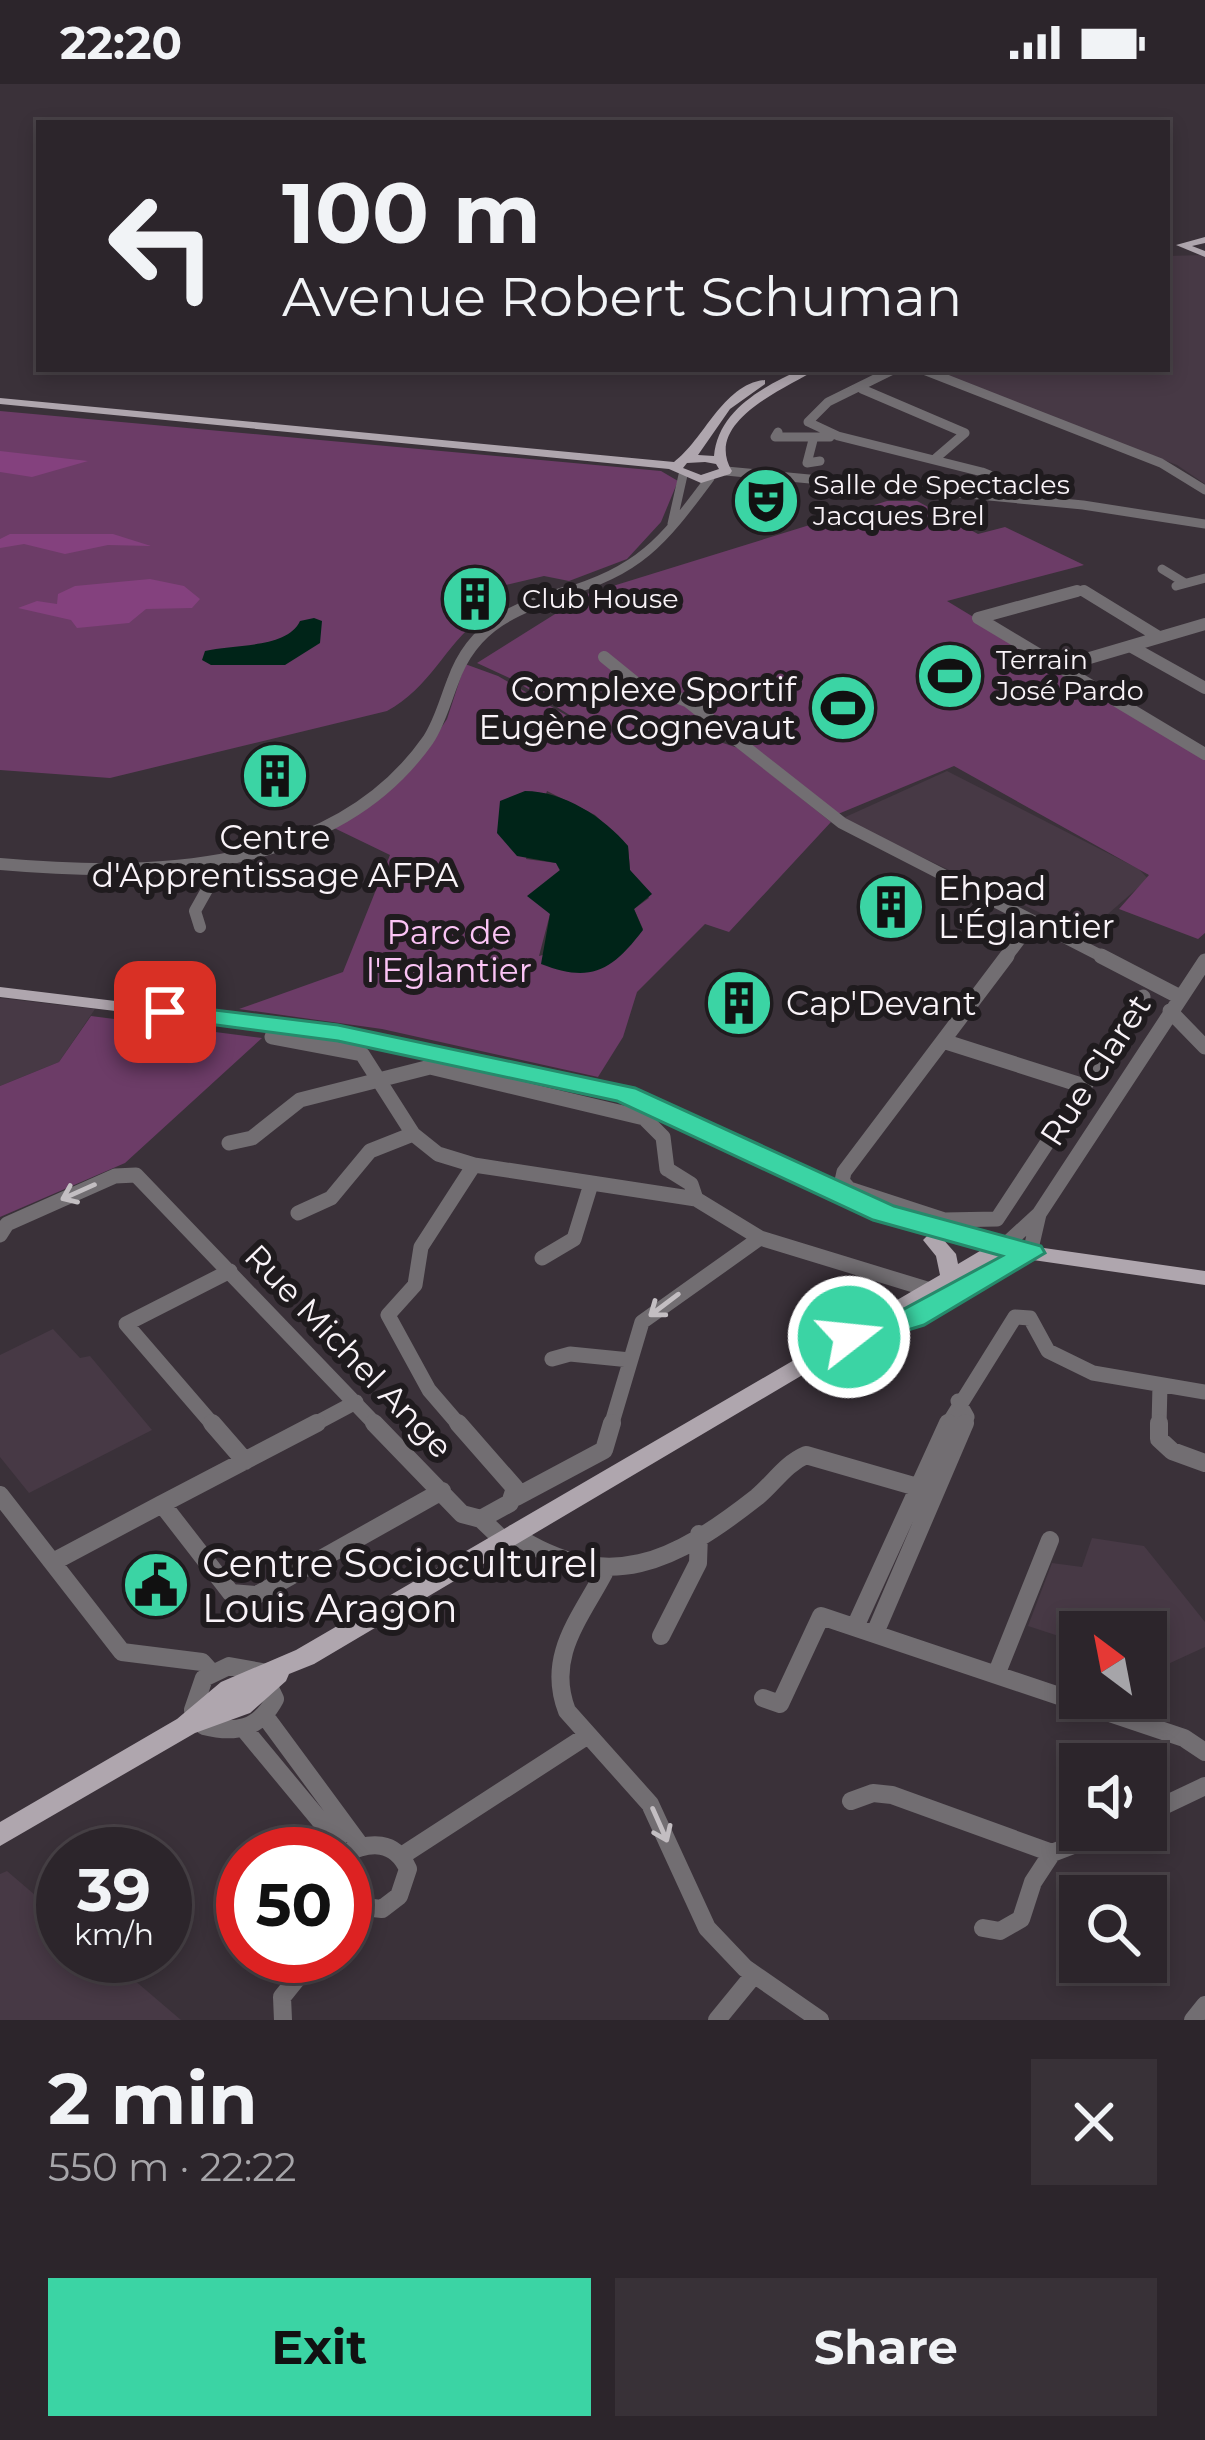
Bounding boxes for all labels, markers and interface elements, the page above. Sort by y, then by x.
text: 22:20 [60,15,182,70]
text: 100 m [282,162,541,264]
icon: left [84,168,240,324]
text: Avenue Robert Schuman [282,264,962,330]
theatre icon: Salle de Spectacles Jacques Brel [731,466,801,536]
place label: Salle de Spectacles Jacques Brel [812,468,1070,532]
building icon: Club House [440,564,510,634]
place label: Club House [522,582,678,615]
sports icon: Terrain José Pardo [915,641,985,711]
place label: Terrain José Pardo [995,643,1144,707]
place label: Complexe Sportif Eugène Cognevaut [478,669,798,747]
sports icon: Complexe Sportif Eugène Cognevaut [808,673,878,743]
building icon: Centre d'Apprentissage AFPA [240,741,310,811]
place label: Centre d'Apprentissage AFPA [92,817,459,895]
place label: Ehpad L'Églantier [938,868,1115,946]
building icon: Ehpad L'Églantier [856,872,926,942]
park label: Parc de l'Eglantier [366,912,532,990]
pin [114,961,216,1063]
building icon: Cap'Devant [704,968,774,1038]
icon: arrive [132,979,198,1045]
place label: Cap'Devant [786,983,976,1023]
street label: Rue Claret [1031,987,1159,1153]
one-way arrow [61,1183,97,1205]
street label: Rue Michel Ange [237,1236,461,1466]
position arrow [786,1274,912,1400]
one-way arrow [648,1292,681,1317]
place label: Centre Socioculturel Louis Aragon [202,1539,598,1632]
public building icon: Centre Socioculturel Louis Aragon [121,1550,191,1620]
north arrow [1059,1611,1167,1719]
map controls [1059,1611,1167,1983]
button: sound [1059,1743,1167,1851]
one-way arrow [650,1806,672,1842]
speed limit sign: 50 [216,1827,372,1983]
text: 39 [77,1853,151,1926]
button: search [1059,1875,1167,1983]
text: km/h [74,1916,154,1953]
text: 2 min [48,2054,258,2142]
button: close [1031,2059,1157,2185]
text: 550 m · 22:22 [48,2143,297,2191]
button: Exit [48,2278,591,2416]
button: Share [615,2278,1157,2416]

